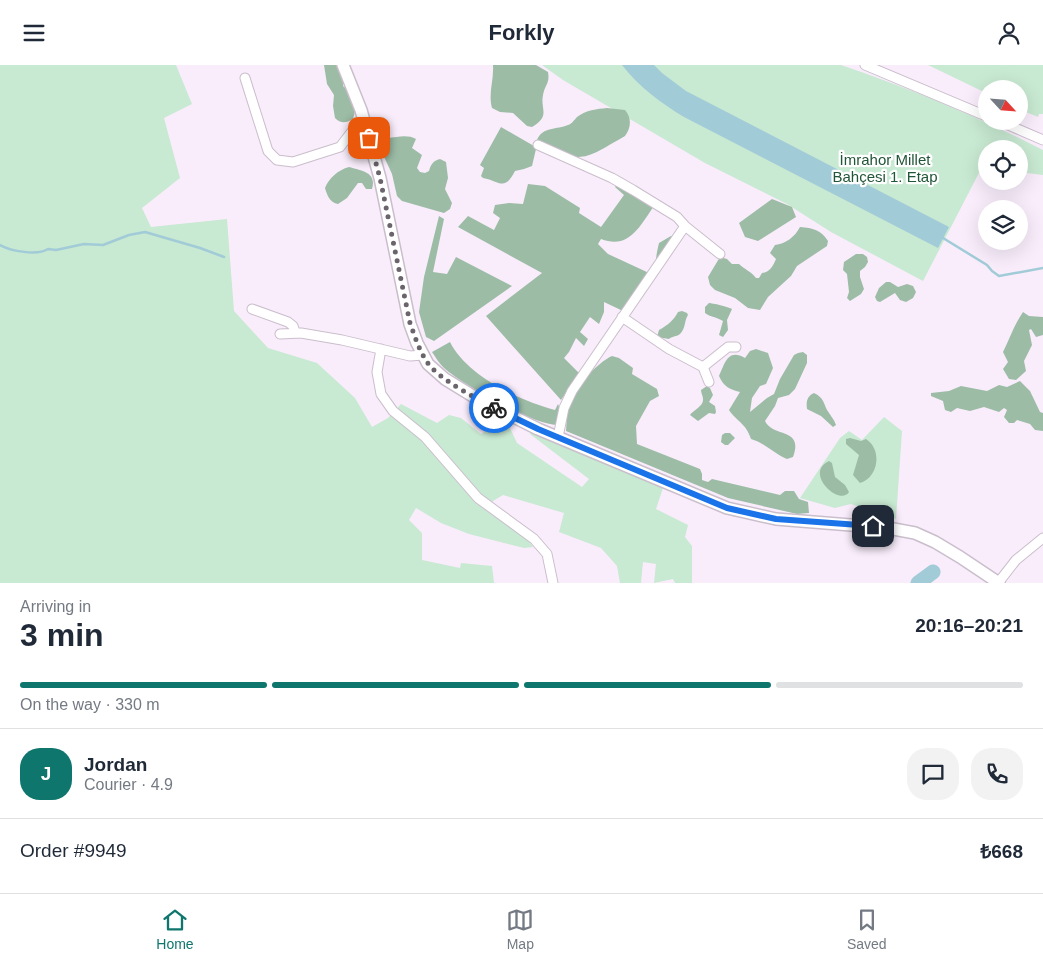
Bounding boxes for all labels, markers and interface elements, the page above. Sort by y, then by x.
icon: menu [20,19,48,47]
icon: person [995,19,1023,47]
text: Forkly [488,20,555,45]
north arrow [978,80,1028,130]
map controls [978,80,1028,250]
pin [348,117,390,159]
icon: bag [355,124,383,152]
button: locate [978,140,1028,190]
park label: İmrahor Millet Bahçesi 1. Etap [832,151,938,185]
button: layers [978,200,1028,250]
courier [469,383,519,433]
icon: bike [480,394,508,422]
pin [852,505,894,547]
icon: home [859,512,887,540]
text: Arriving in [20,598,91,615]
text: 20:16–20:21 [915,615,1023,636]
text: 3 min [20,617,104,653]
text: On the way · 330 m [20,696,160,713]
button: chat [907,748,959,800]
button: phone [971,748,1023,800]
text: Jordan [84,754,147,775]
text: J [41,763,51,784]
text: Courier · 4.9 [84,776,173,793]
text: Order #9949 [20,840,127,861]
text: ₺668 [980,841,1023,862]
tab: Home [156,906,194,952]
tab: Map [506,906,534,952]
tab: Saved [847,906,887,952]

